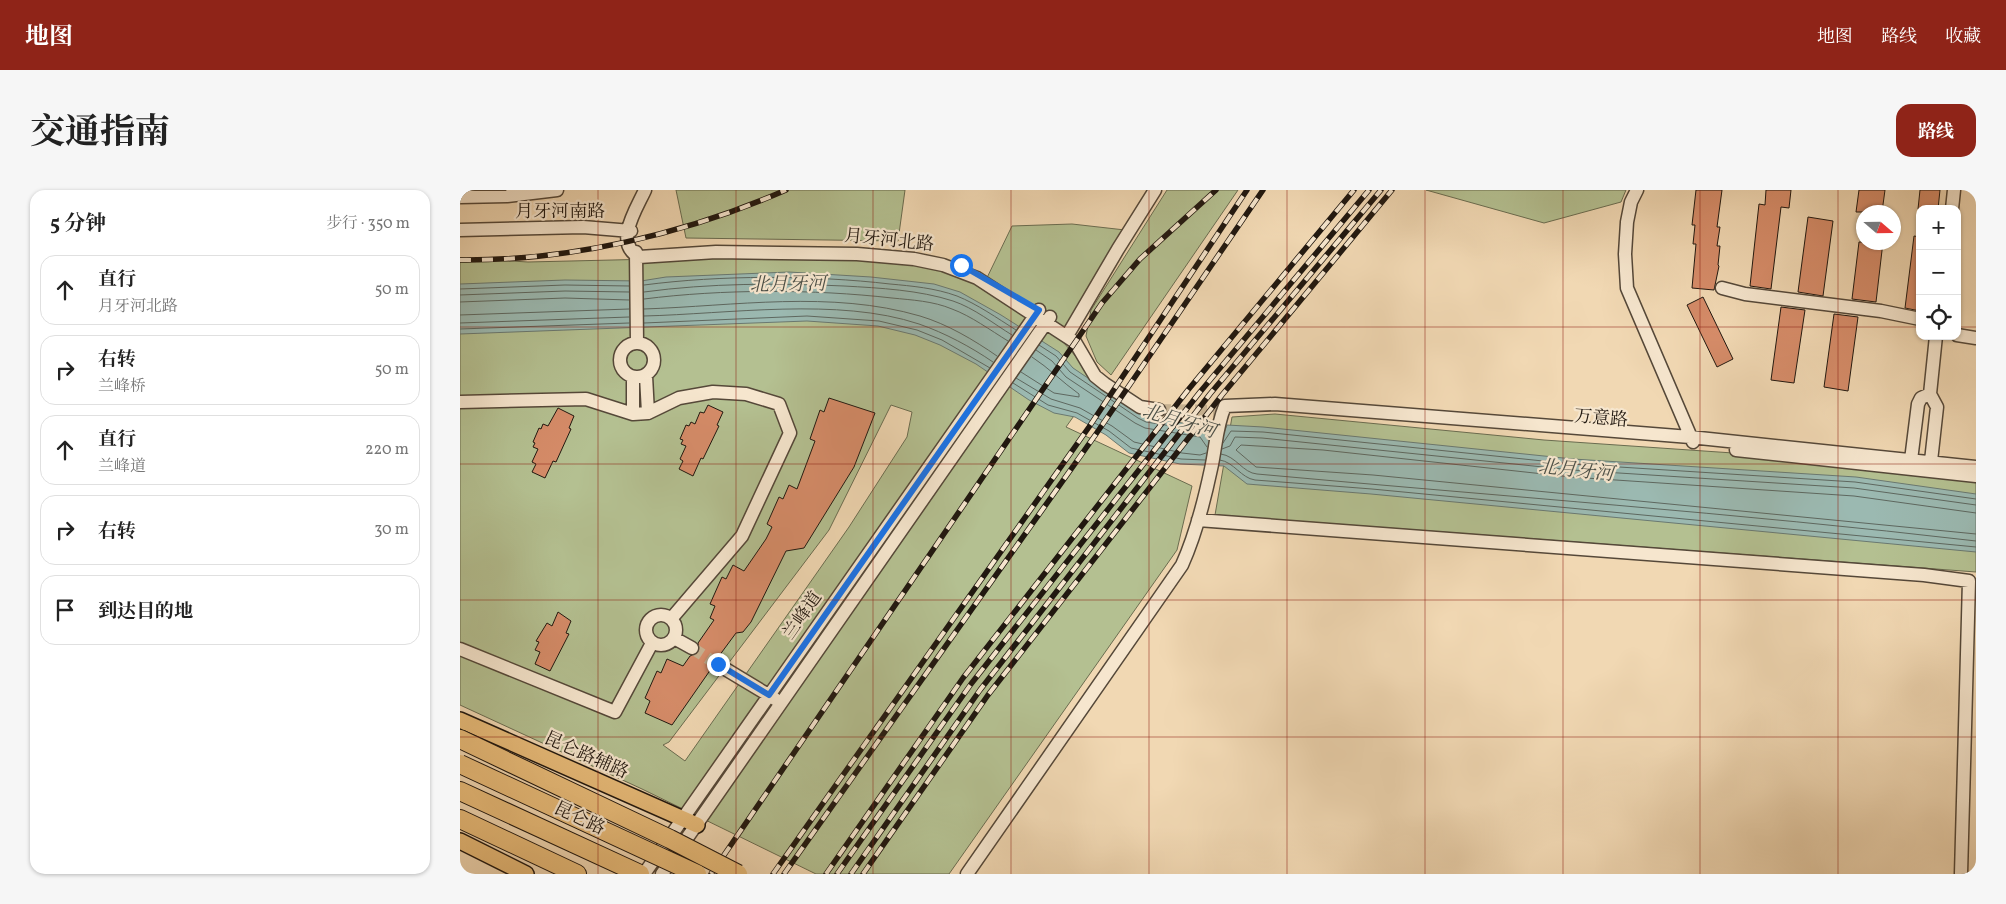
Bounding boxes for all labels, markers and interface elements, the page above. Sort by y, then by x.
text: 地图 [25,21,73,55]
text: 地图 [1817,25,1853,50]
text: 路线 [1881,25,1917,50]
text: 收藏 [1945,25,1981,50]
button: 路线 [1896,104,1976,157]
text: 交通指南 [30,110,170,158]
street label: 月牙河南路 [515,200,605,225]
north arrow [1856,205,1901,250]
map controls [1916,205,1961,340]
button: + [1916,205,1961,250]
text: 5 分钟 [50,210,106,239]
text: 步行 · 350 m [326,213,410,235]
street label: 月牙河北路 [843,224,935,258]
button: − [1916,250,1961,295]
route start [950,254,973,277]
text: 直行 [98,267,136,293]
water label: 北月牙河 [750,271,829,299]
icon: ahead [51,276,79,304]
text: 50 m [375,279,409,301]
button: locate [1916,295,1961,340]
text: 月牙河北路 [98,296,178,318]
text: 右转 [98,347,136,373]
icon: right [51,356,79,384]
text: 50 m [375,359,409,381]
text: 兰峰桥 [98,376,146,398]
water label: 北月牙河 [1139,398,1222,446]
street label: 万意路 [1573,404,1629,434]
text: 直行 [98,427,136,453]
icon: ahead [51,436,79,464]
text: 220 m [365,439,409,461]
water label: 北月牙河 [1537,454,1618,488]
text: 兰峰道 [98,456,146,478]
icon: right [51,516,79,544]
text: 右转 [98,519,136,545]
text: 30 m [374,519,409,541]
street label: 兰峰道 [777,587,829,645]
icon: arrive [51,596,79,624]
text: 到达目的地 [98,599,193,625]
route end [707,653,730,676]
street label: 昆仑路辅路 [540,726,632,786]
street label: 昆仑路 [549,796,609,842]

